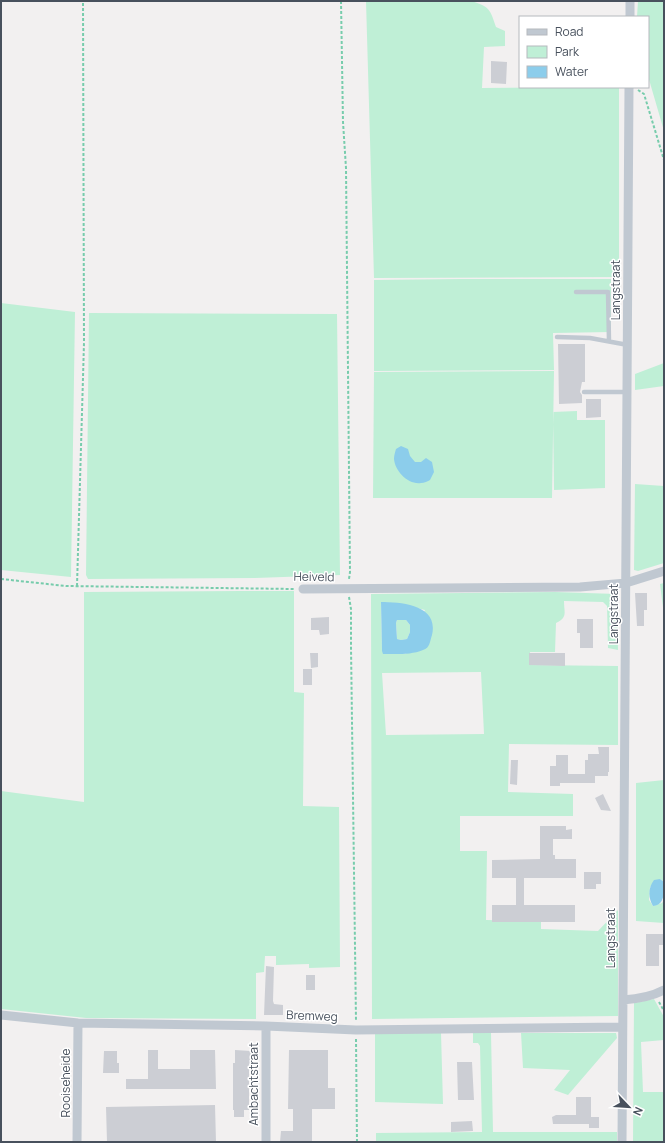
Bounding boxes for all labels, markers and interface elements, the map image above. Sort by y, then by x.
legend [519,16,649,88]
text: Road [555,23,583,40]
text: Park [555,43,580,60]
text: Water [555,63,589,80]
street label: Langstraat [607,260,624,320]
street label: Heiveld [293,568,335,585]
street label: Langstraat [605,584,622,644]
street label: Langstraat [602,908,619,968]
street label: Bremweg [286,1006,338,1025]
street label: Ambachtstraat [245,1042,262,1126]
street label: Rooiseheide [57,1049,74,1117]
north arrow [609,1087,649,1127]
text: N [630,1105,647,1118]

